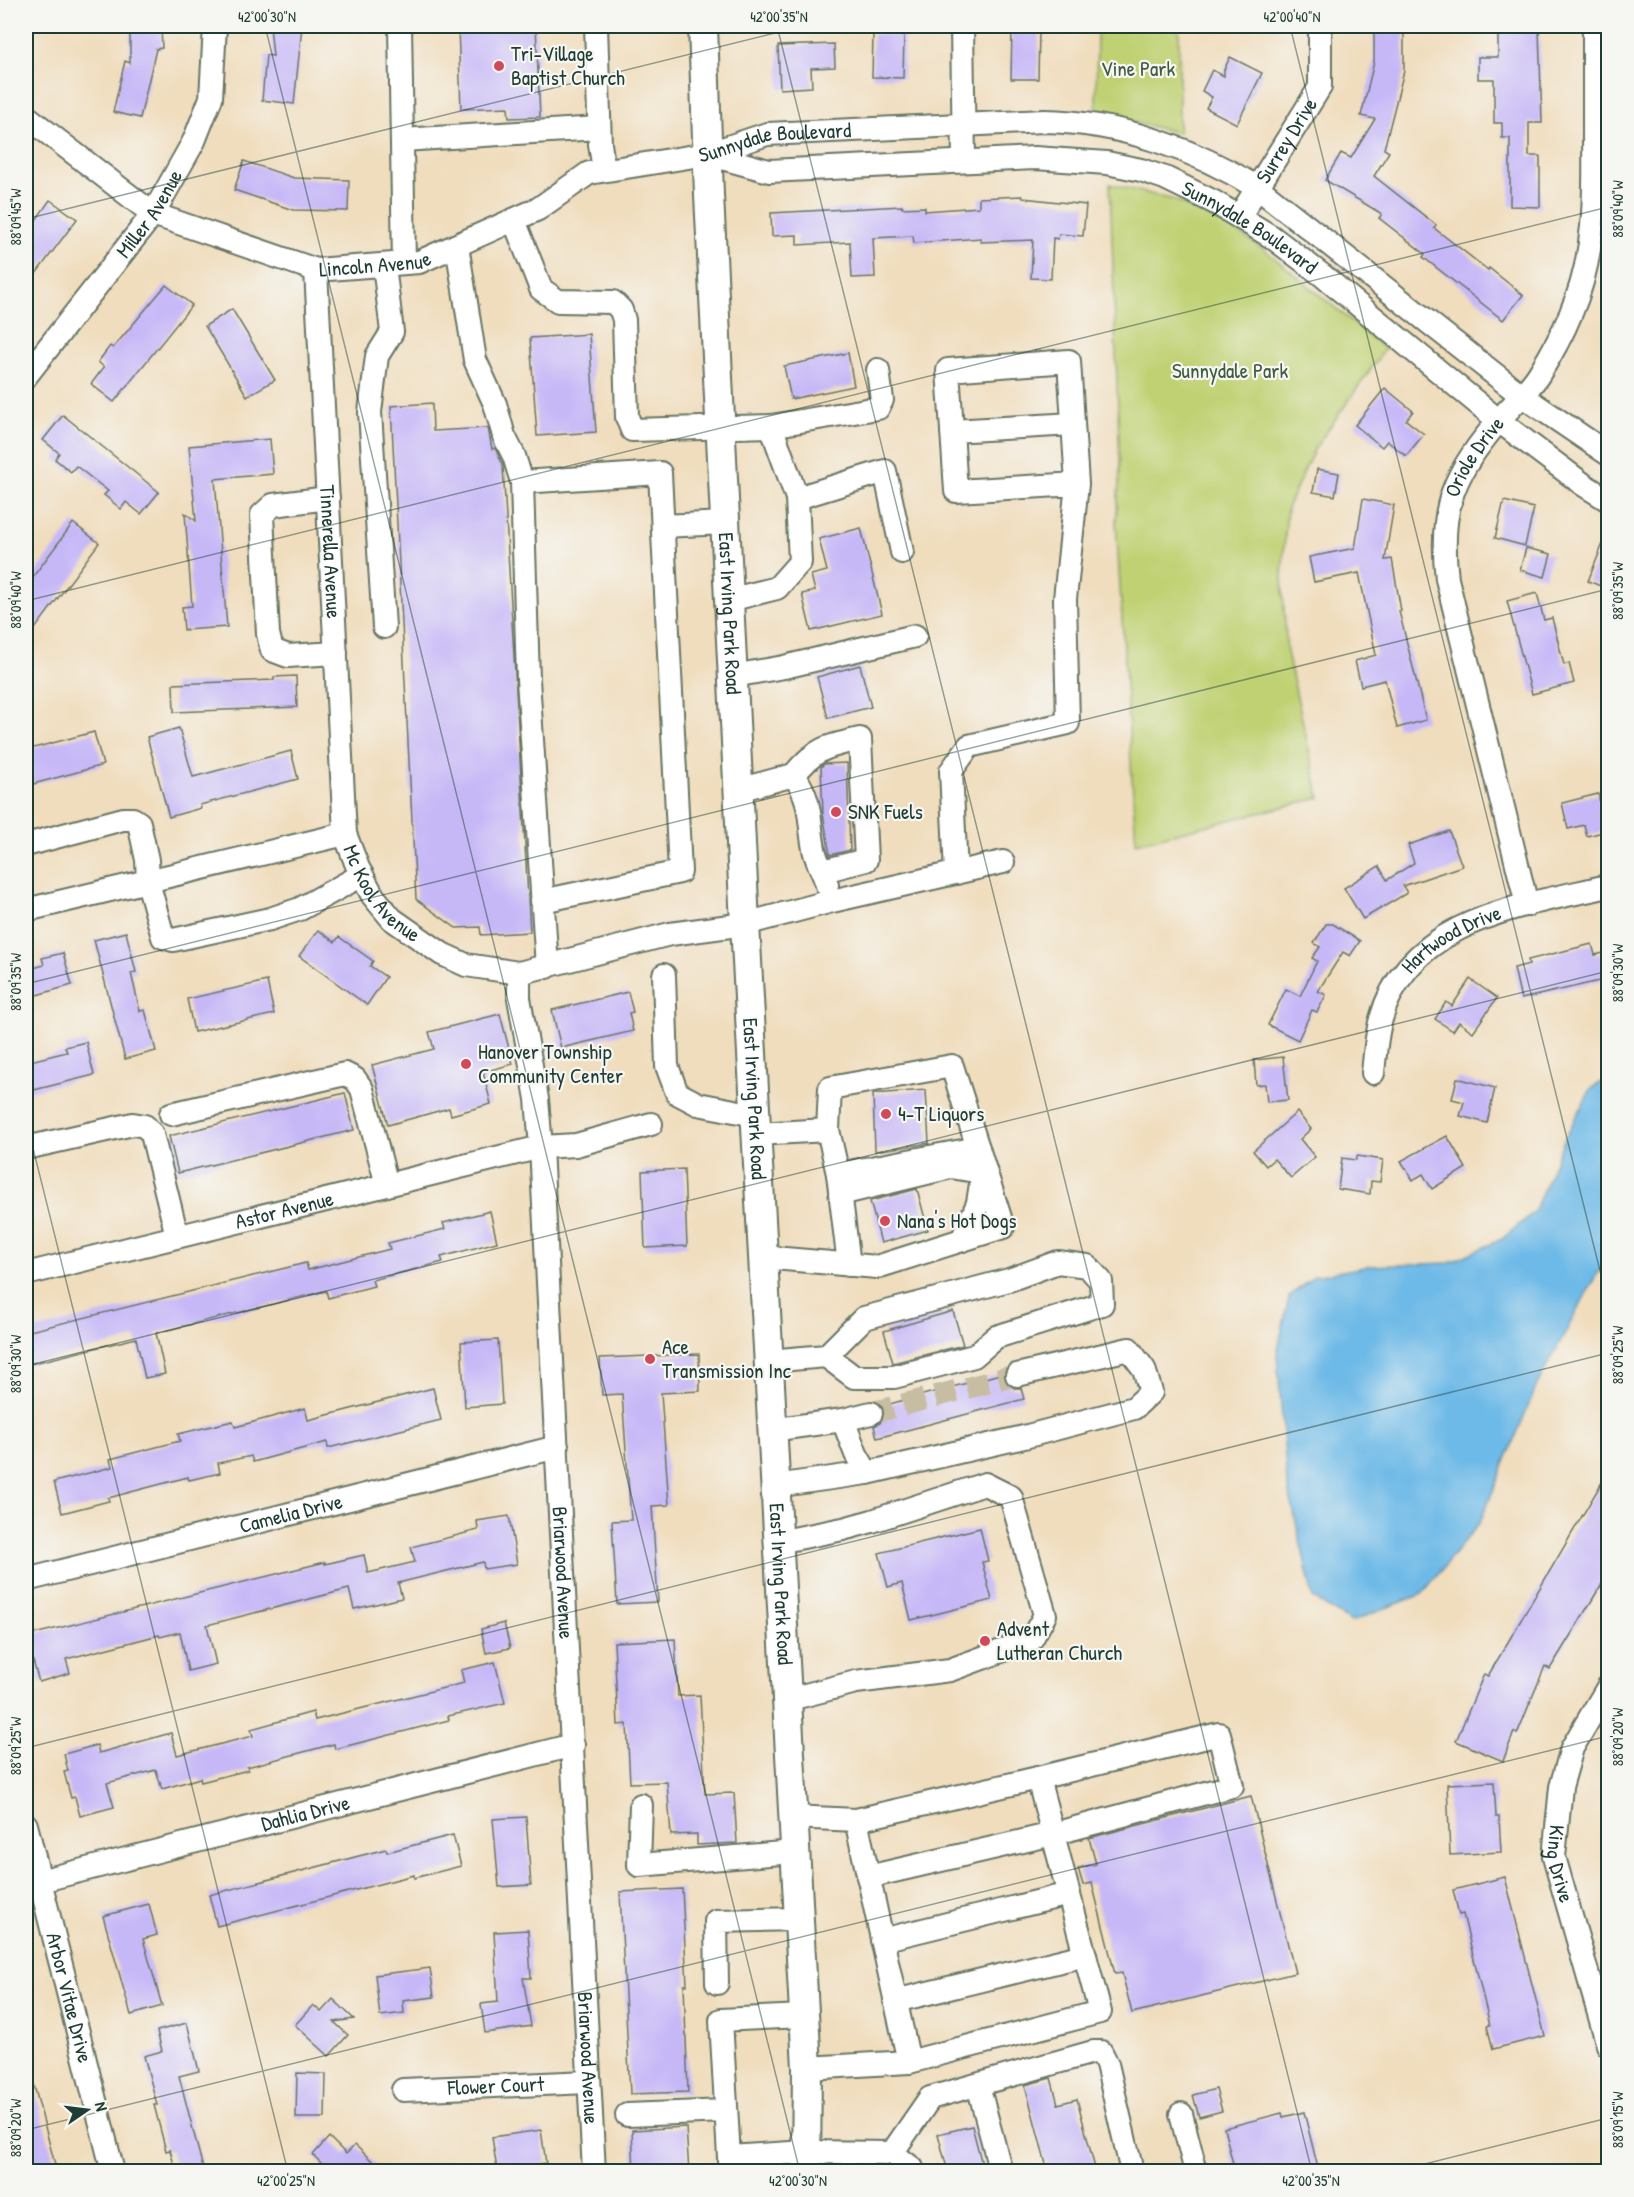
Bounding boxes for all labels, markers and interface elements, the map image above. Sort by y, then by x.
text: 42°00'30"N [238,6,296,27]
text: 42°00'35"N [750,6,808,27]
text: 42°00'40"N [1264,6,1320,27]
place label: Tri-Village Baptist Church [511,39,625,92]
park label: Vine Park [1101,54,1175,83]
marker: Tri-Village Baptist Church [492,59,506,73]
street label: Surrey Drive [1249,92,1324,189]
street label: Sunnydale Boulevard [697,115,852,169]
street label: Miller Avenue [109,164,189,264]
street label: Sunnydale Boulevard [1177,174,1324,281]
text: 88°09'40"W [1607,180,1628,238]
text: 88°09'45"W [5,188,26,245]
street label: Lincoln Avenue [318,243,436,284]
park label: Sunnydale Park [1172,356,1288,385]
street label: Oriole Drive [1437,410,1510,501]
street label: Tinnerella Avenue [313,484,349,619]
street label: East Irving Park Road [712,532,749,695]
text: 88°09'35"W [1607,561,1628,620]
text: 88°09'40"W [5,571,26,629]
place label: SNK Fuels [848,797,923,826]
marker: SNK Fuels [829,805,843,819]
street label: Mc Kool Avenue [336,840,427,949]
street label: Hartwood Drive [1394,898,1505,979]
text: 88°09'30"W [1607,943,1628,1002]
text: 88°09'35"W [5,952,26,1011]
street label: East Irving Park Road [736,1017,774,1180]
place label: Hanover Township Community Center [478,1037,623,1090]
marker: Hanover Township Community Center [459,1057,473,1071]
place label: 4-T Liquors [898,1099,984,1128]
marker: 4-T Liquors [879,1107,893,1121]
street label: Astor Avenue [232,1184,336,1236]
place label: Nana's Hot Dogs [897,1206,1017,1235]
marker: Nana's Hot Dogs [878,1214,892,1228]
text: 88°09'25"W [1607,1325,1628,1384]
place label: Ace Transmission Inc [662,1332,792,1385]
text: 88°09'30"W [5,1334,26,1393]
marker: Ace Transmission Inc [643,1352,657,1366]
street label: Camelia Drive [236,1486,345,1540]
street label: East Irving Park Road [762,1502,800,1666]
street label: Briarwood Avenue [546,1506,581,1640]
place label: Advent Lutheran Church [997,1614,1122,1667]
marker: Advent Lutheran Church [978,1634,992,1648]
text: 88°09'20"W [1607,1707,1628,1766]
text: 88°09'25"W [5,1716,26,1775]
street label: Dahlia Drive [258,1788,353,1838]
street label: King Drive [1540,1824,1581,1906]
street label: Arbor Vitae Drive [40,1929,100,2066]
street label: Briarwood Avenue [571,1991,607,2125]
street label: Flower Court [446,2069,546,2102]
north arrow [57,2080,117,2140]
text: 88°09'15"W [1607,2091,1628,2148]
text: 88°09'20"W [5,2098,26,2157]
text: N [90,2100,113,2114]
text: 42°00'25"N [257,2170,315,2191]
text: 42°00'30"N [769,2170,827,2191]
text: 42°00'35"N [1282,2170,1340,2191]

